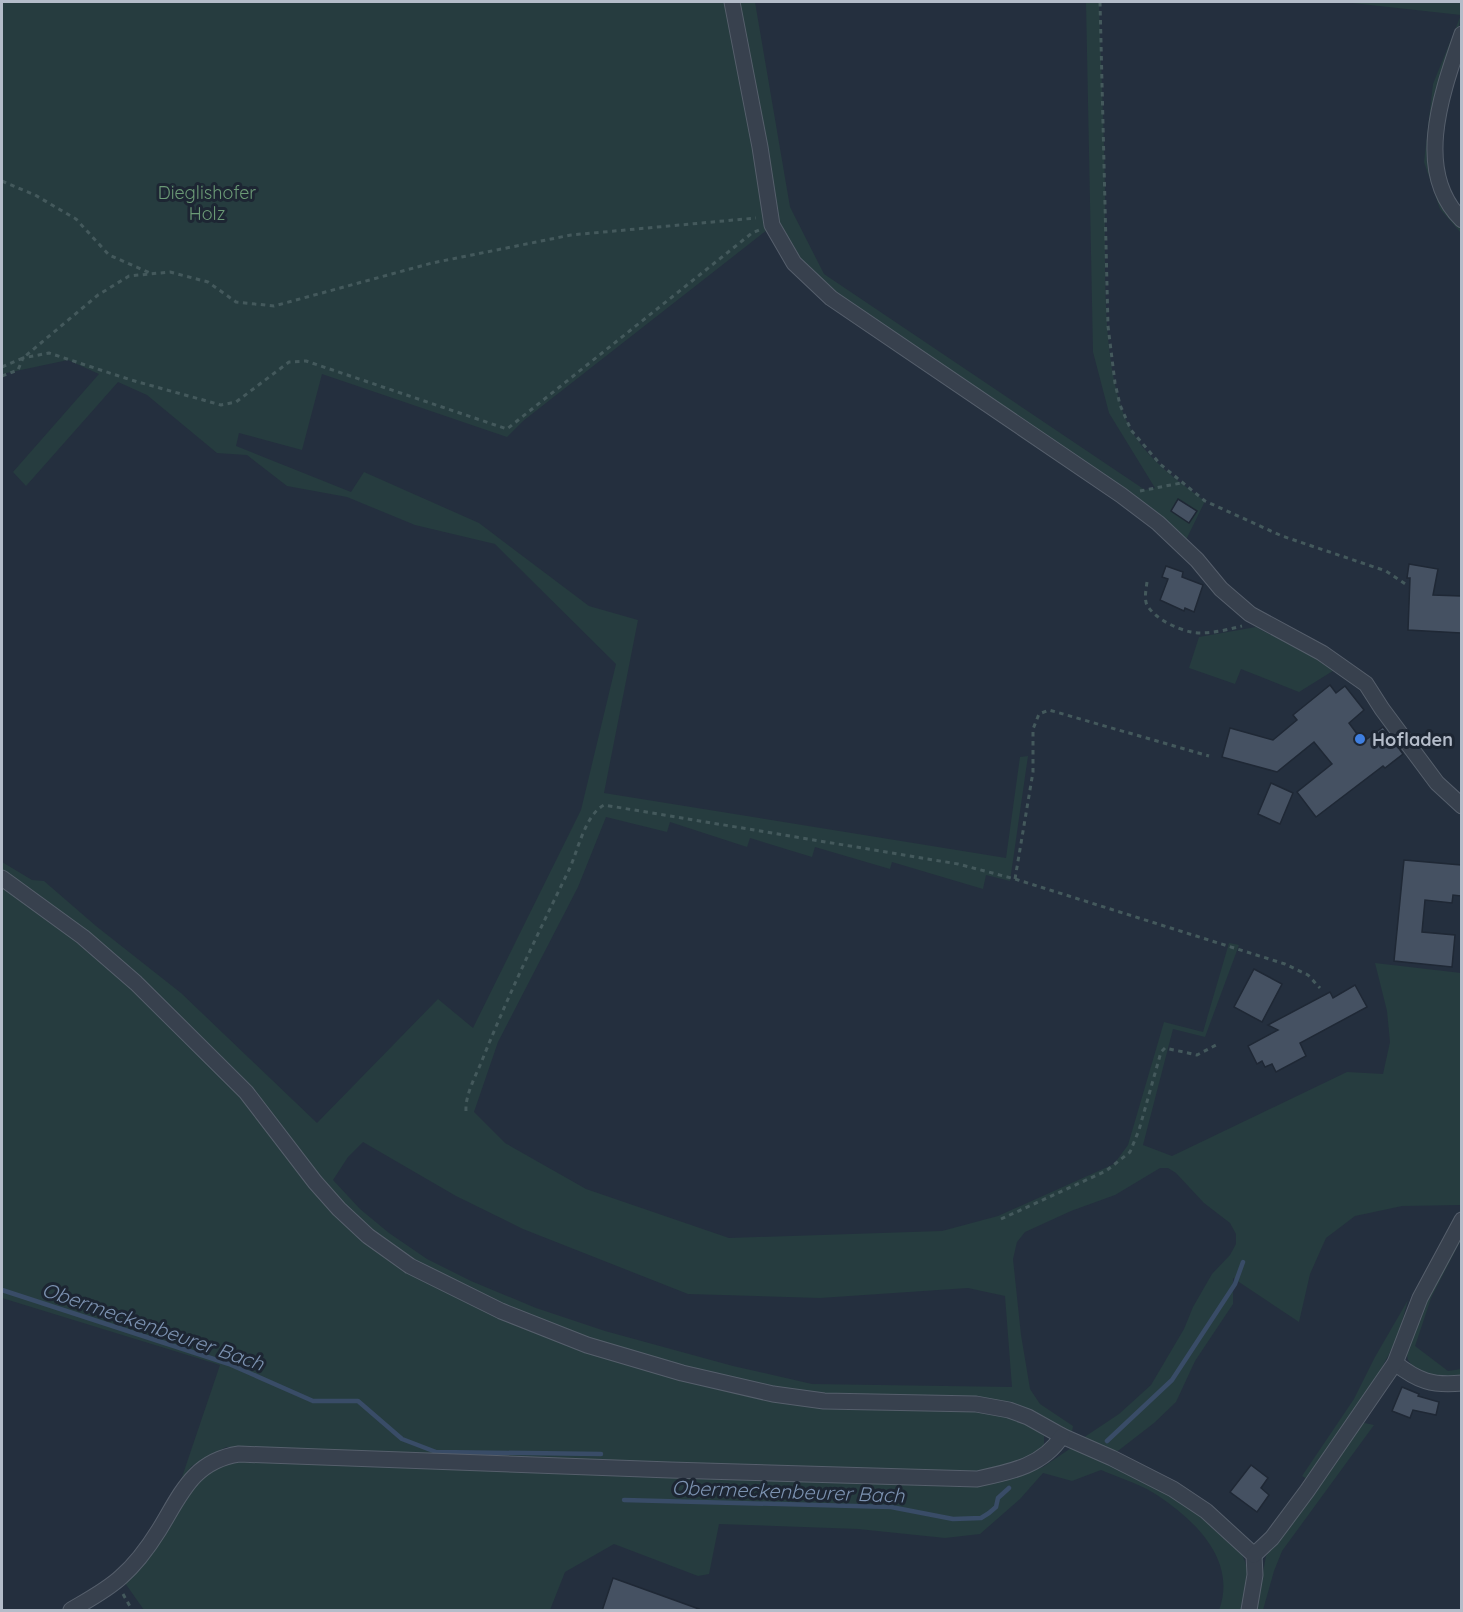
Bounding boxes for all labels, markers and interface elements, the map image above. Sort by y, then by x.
park label: Dieglishofer Holz [158,181,256,225]
place label: Hofladen [1372,728,1453,751]
marker: Hofladen [1353,732,1367,746]
water label: Obermeckenbeurer Bach [39,1276,268,1376]
water label: Obermeckenbeurer Bach [671,1474,905,1508]

